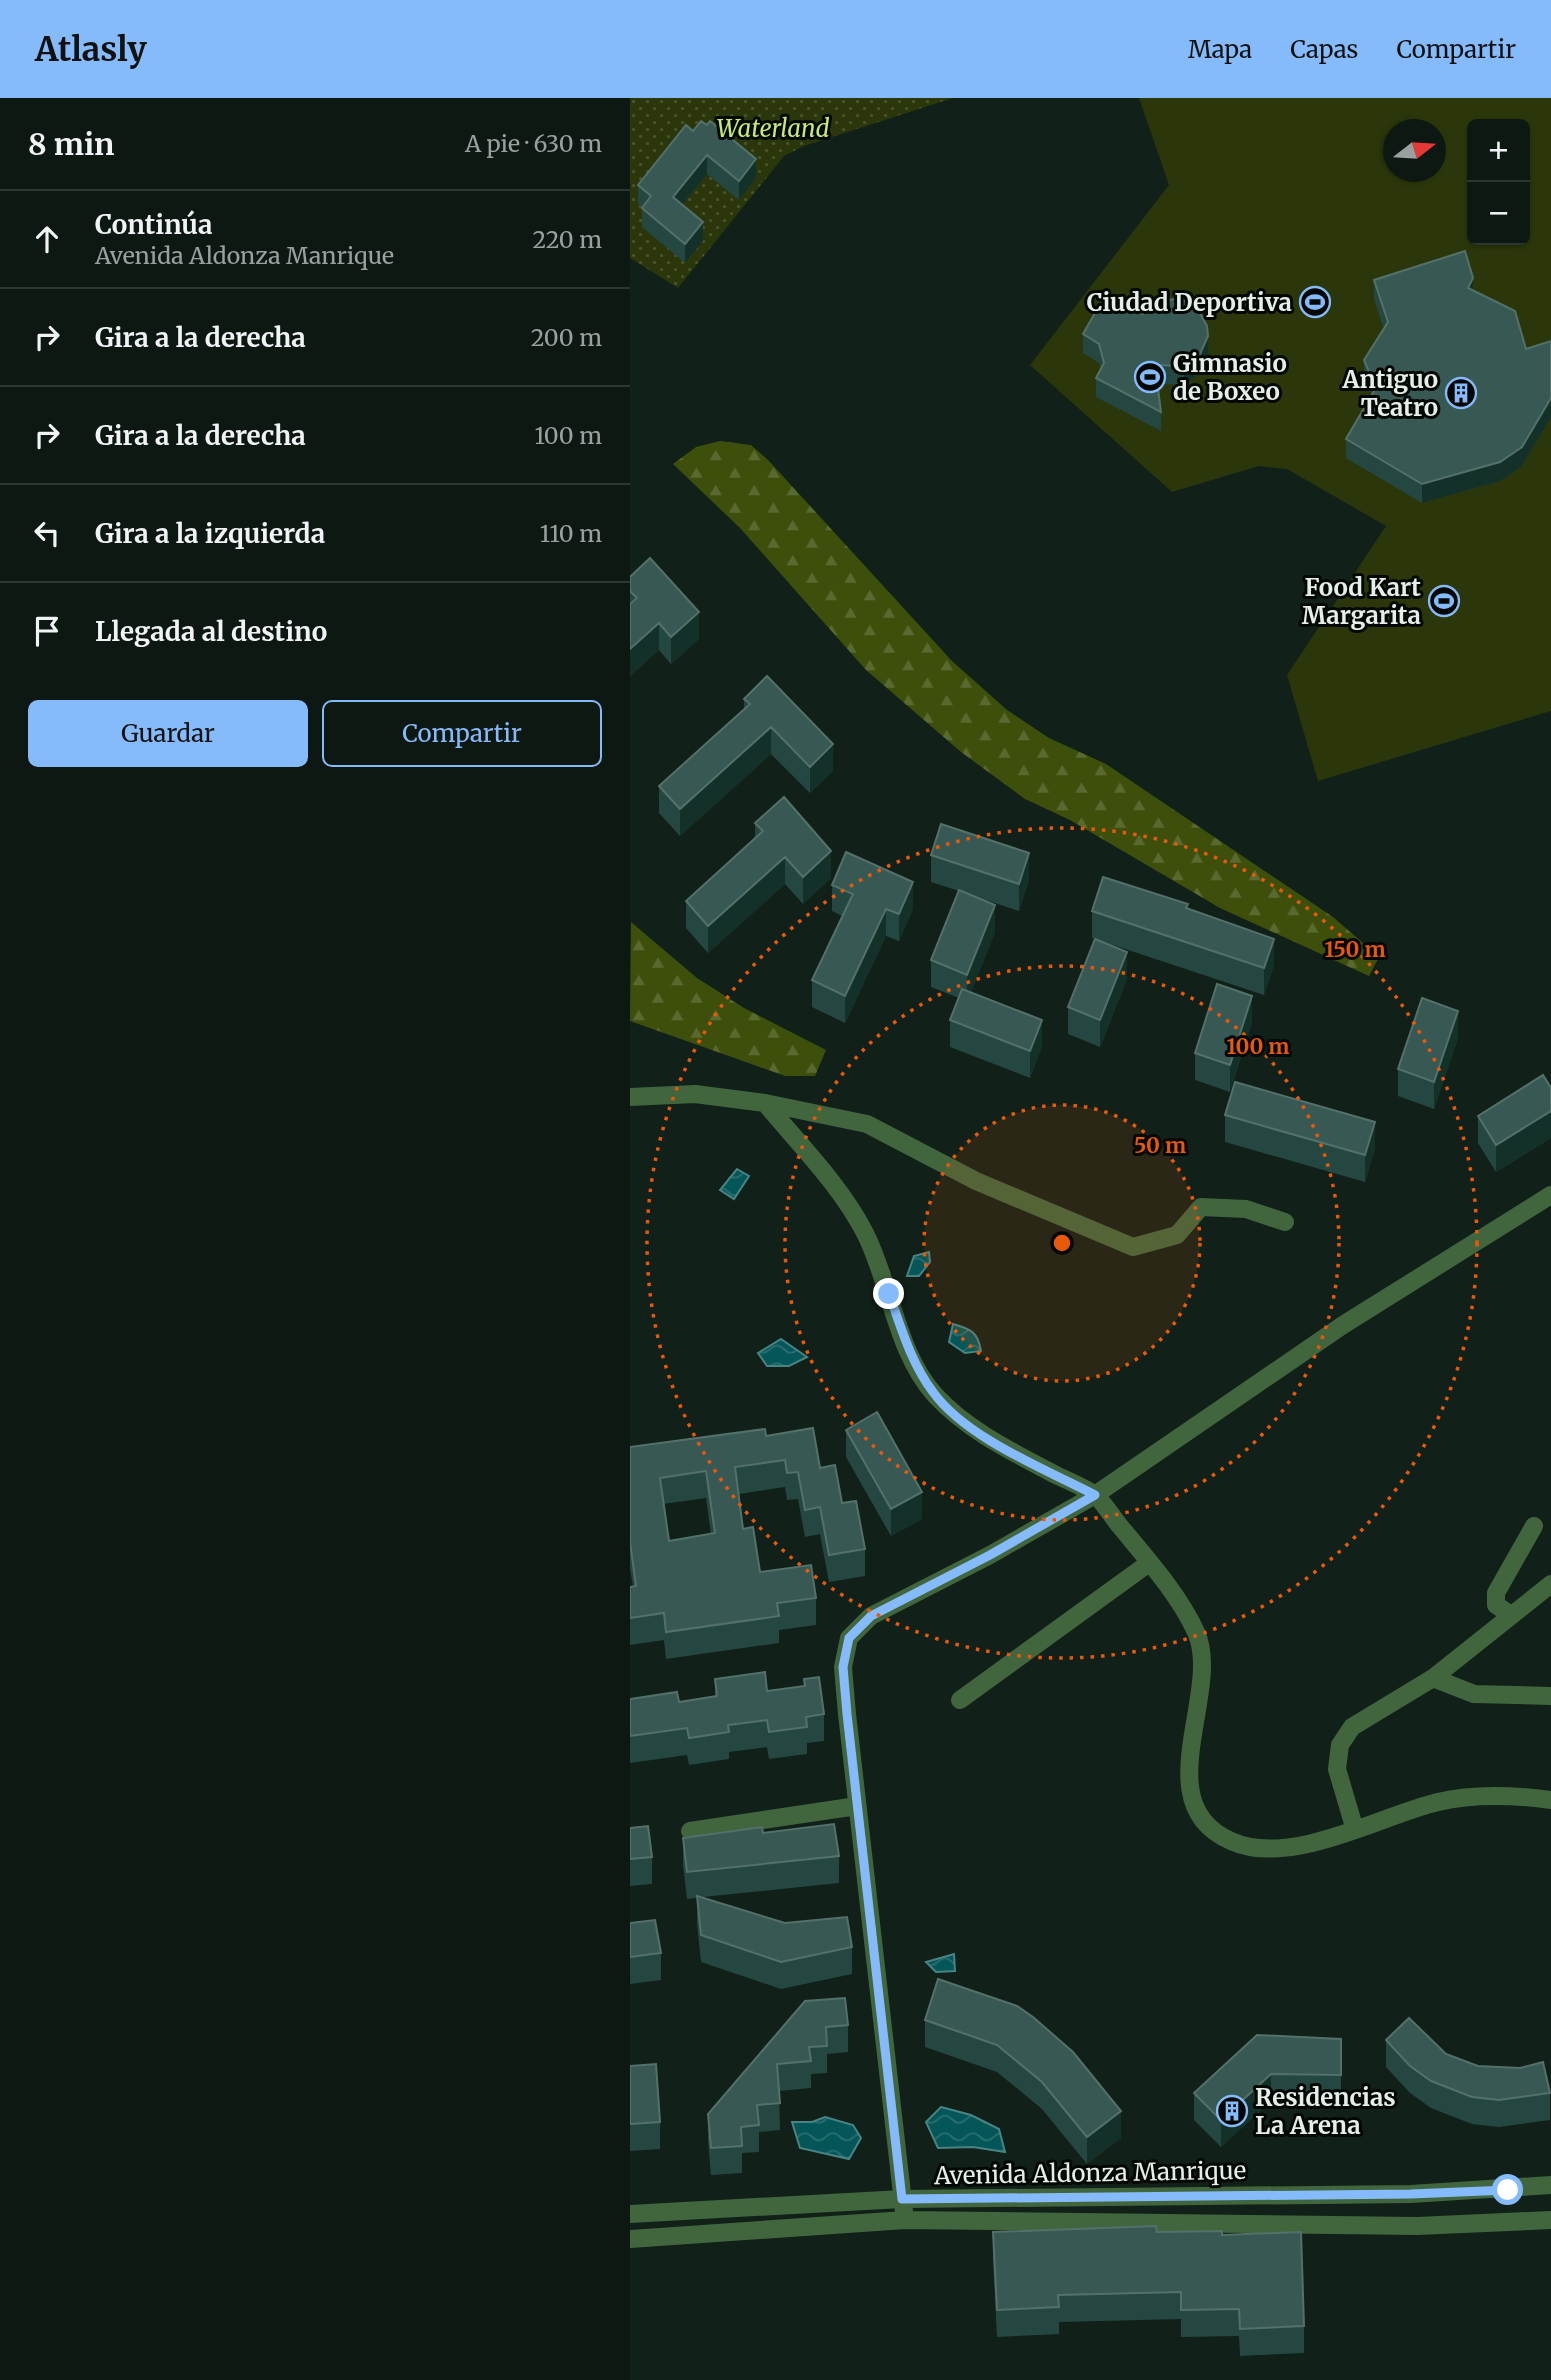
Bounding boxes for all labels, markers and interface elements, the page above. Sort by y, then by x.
text: Atlasly [35,29,147,70]
text: Mapa [1188,34,1252,65]
text: Capas [1290,34,1358,65]
text: Compartir [1396,34,1516,65]
park label: Waterland [717,113,829,144]
north arrow [1383,119,1446,182]
map controls [1467,119,1530,245]
button: + [1467,119,1530,182]
text: 8 min [28,125,114,163]
text: A pie · 630 m [465,129,602,158]
button: − [1467,182,1530,245]
text: Continúa [95,208,213,241]
icon: ahead [28,220,66,258]
text: 220 m [532,225,602,254]
text: Avenida Aldonza Manrique [95,241,394,270]
sports icon: Ciudad Deportiva [1298,285,1332,319]
place label: Ciudad Deportiva [1087,287,1292,318]
icon: right [28,318,66,356]
text: Gira a la derecha [95,321,306,354]
text: 200 m [531,323,602,352]
place label: Gimnasio de Boxeo [1173,348,1287,407]
sports icon: Gimnasio de Boxeo [1133,360,1167,394]
place label: Antiguo Teatro [1342,364,1438,423]
building icon: Antiguo Teatro [1444,376,1478,410]
icon: right [28,416,66,454]
text: Gira a la derecha [95,419,306,452]
text: 100 m [534,421,602,450]
icon: left [28,514,66,552]
text: Gira a la izquierda [95,517,325,550]
text: 110 m [540,519,602,548]
place label: Food Kart Margarita [1302,572,1421,631]
sports icon: Food Kart Margarita [1427,584,1461,618]
icon: arrive [28,612,66,650]
text: Llegada al destino [95,615,327,648]
button: Guardar [28,700,308,767]
button: Compartir [322,700,602,767]
text: 150 m [1324,936,1386,963]
text: 100 m [1227,1033,1289,1060]
text: 50 m [1134,1132,1186,1159]
centre of rings [1050,1231,1074,1255]
route end [873,1278,904,1309]
place label: Residencias La Arena [1255,2082,1396,2141]
building icon: Residencias La Arena [1215,2094,1249,2128]
street label: Avenida Aldonza Manrique [933,2155,1246,2191]
route start [1492,2174,1523,2205]

